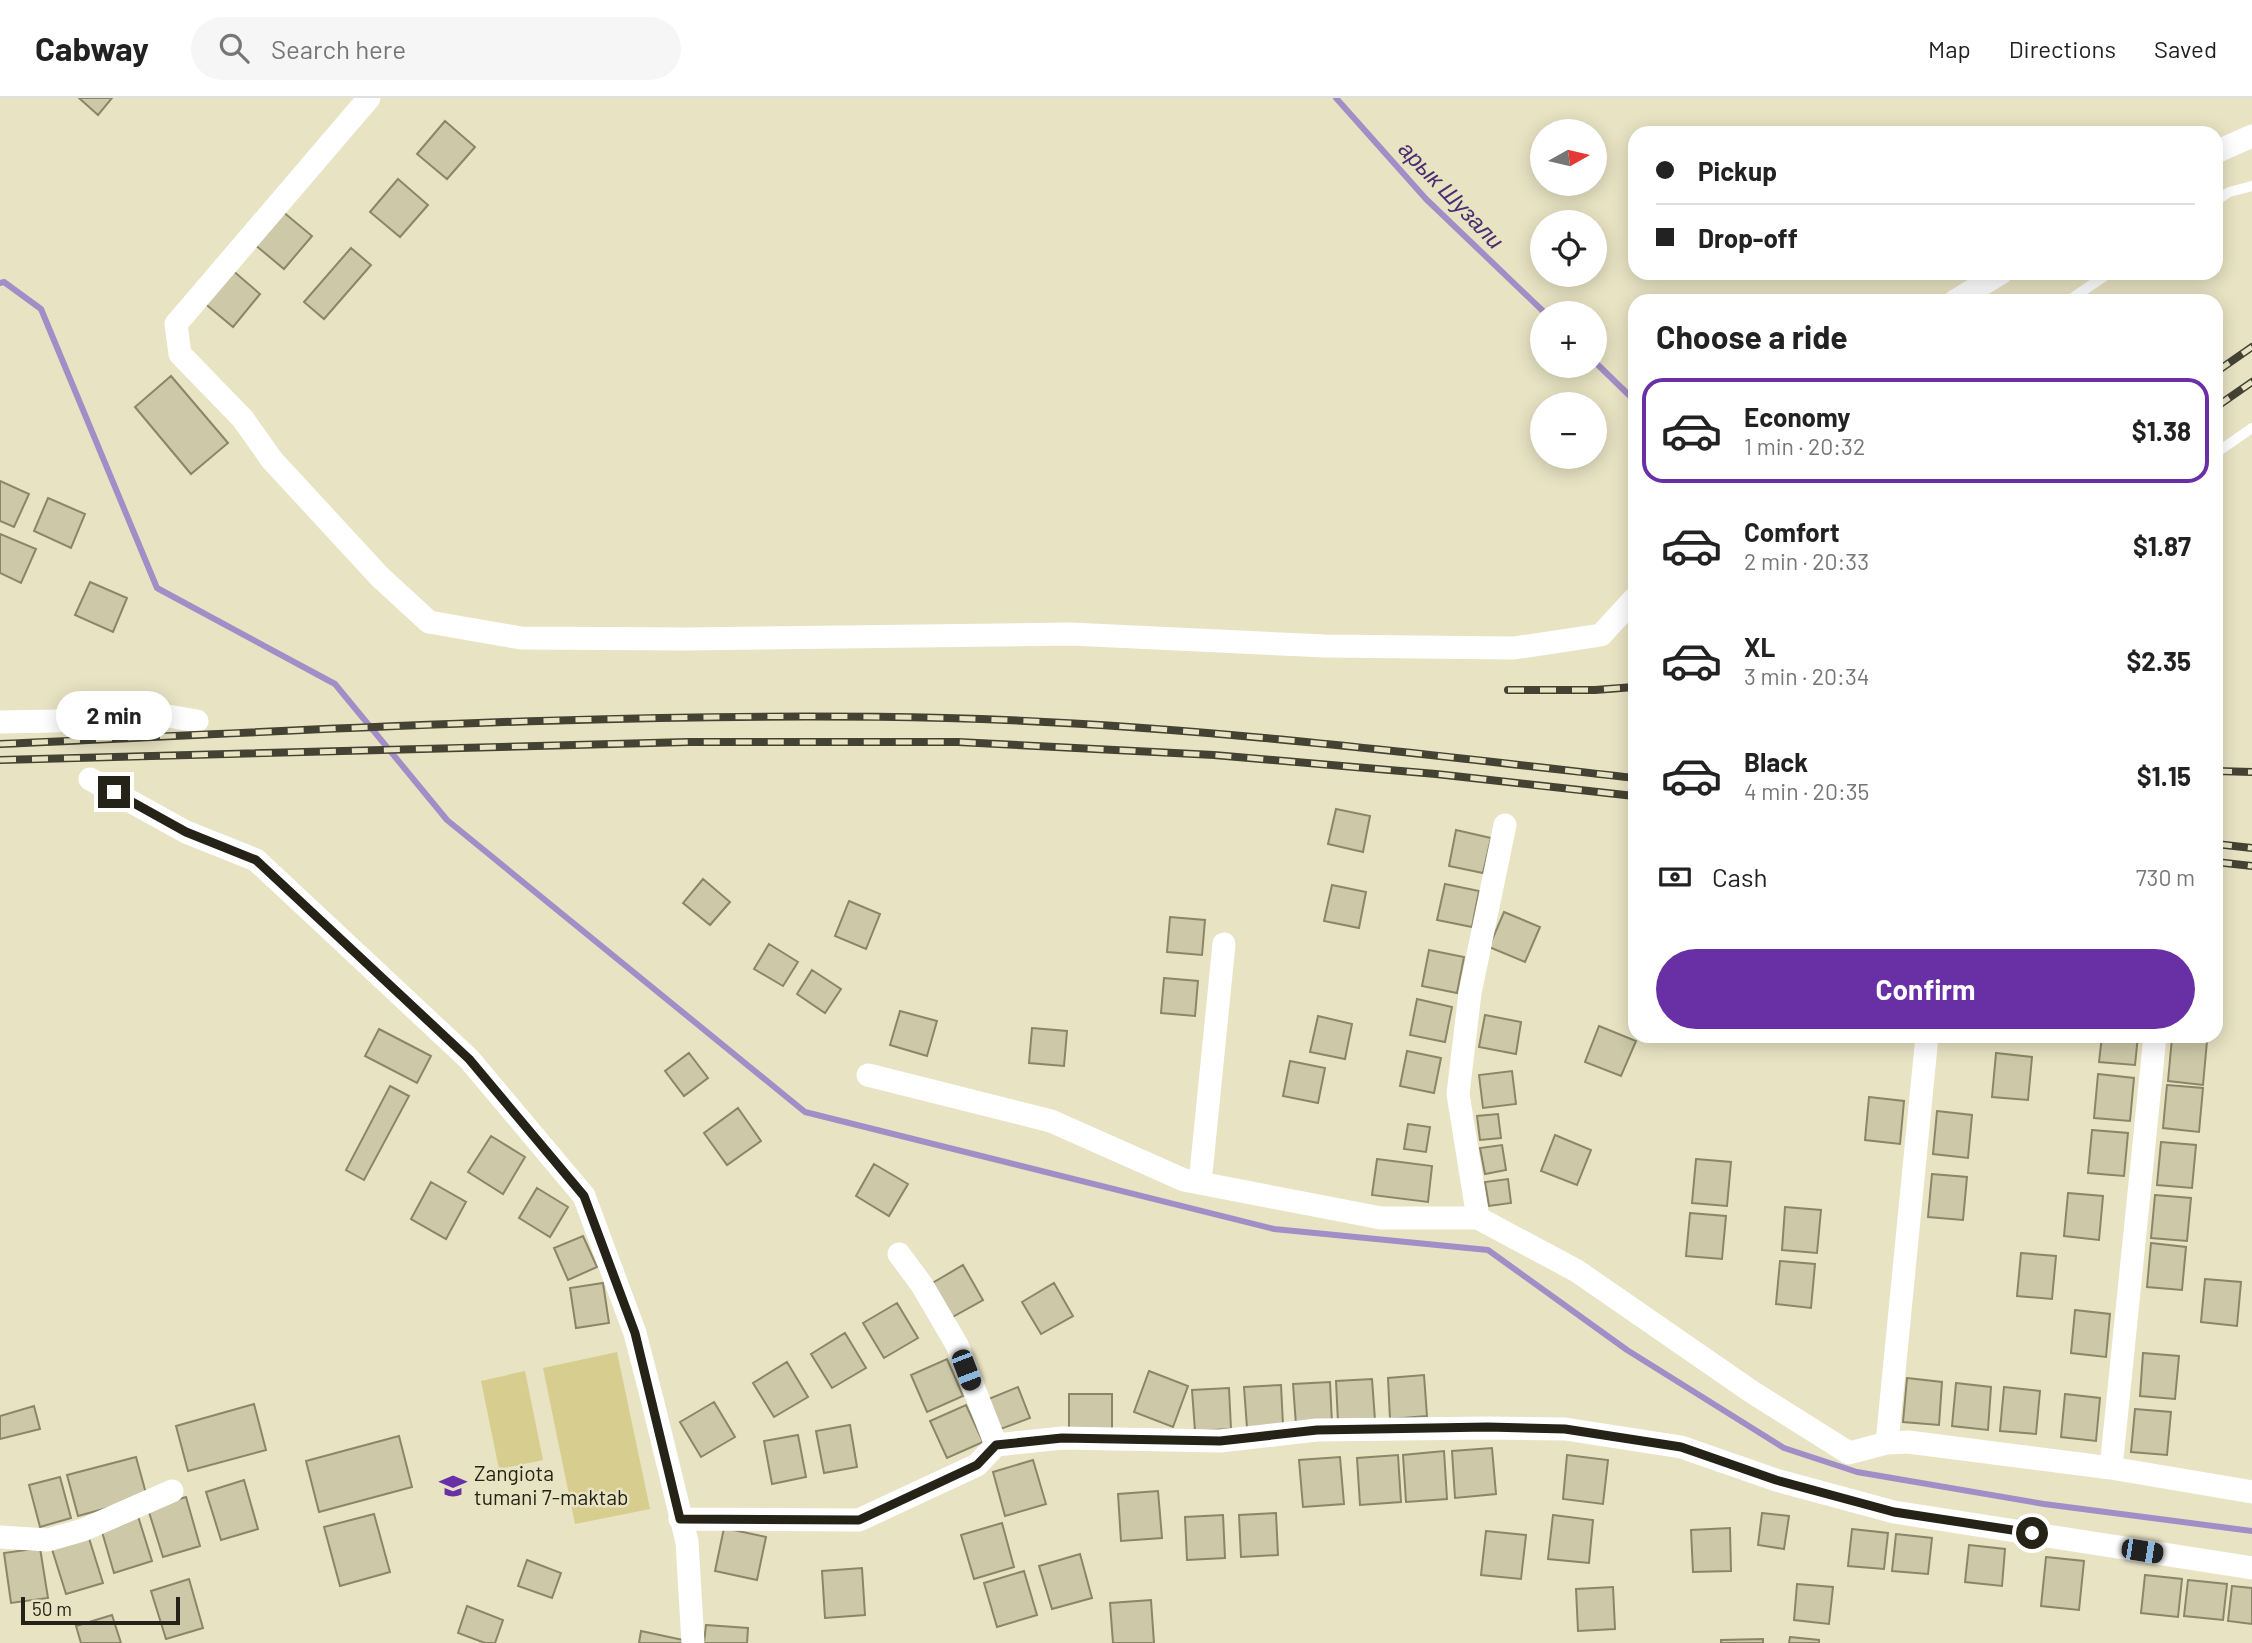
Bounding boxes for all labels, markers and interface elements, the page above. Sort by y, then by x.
search box [191,17,681,80]
text: Cabway [35,28,149,68]
icon: search [215,29,253,67]
text: Search here [271,33,406,64]
text: Map [1928,34,1971,63]
text: Directions [2009,34,2116,63]
text: Saved [2154,34,2217,63]
north arrow [1530,119,1606,196]
map controls [1530,119,1607,469]
water label: арык Шузали [1393,135,1510,254]
text: Pickup [1698,155,1777,186]
button: locate [1530,210,1607,287]
text: Drop-off [1698,222,1798,253]
button: + [1530,301,1607,378]
text: Choose a ride [1656,317,1848,355]
button: − [1530,392,1607,469]
icon: car [1660,399,1723,462]
text: Economy [1744,401,1850,432]
text: $1.38 [2132,415,2191,446]
text: 1 min · 20:32 [1744,432,1865,460]
icon: car [1660,514,1723,577]
text: Comfort [1744,516,1840,547]
text: $1.87 [2133,530,2191,561]
text: 2 min · 20:33 [1744,547,1869,575]
icon: car [1660,629,1723,692]
text: XL [1744,631,1775,662]
text: $2.35 [2126,645,2191,676]
text: 3 min · 20:34 [1744,662,1869,690]
callout: 2 min [56,690,172,740]
text: 2 min [86,701,142,729]
icon: car [1660,744,1723,807]
text: Black [1744,746,1808,777]
text: $1.15 [2137,760,2191,791]
route end [98,776,130,808]
text: 4 min · 20:35 [1744,777,1869,805]
icon: cash [1656,858,1694,896]
text: Cash [1712,861,1767,892]
text: 730 m [2136,863,2195,891]
button: Confirm [1656,949,2195,1029]
car [949,1347,984,1393]
place label: Zangiota tumani 7-maktab [474,1460,629,1509]
school or university icon: Zangiota tumani 7-maktab [438,1471,468,1501]
route start [2016,1517,2048,1549]
car [2120,1537,2165,1565]
scale bar [21,1594,180,1626]
text: 50 m [32,1597,72,1620]

